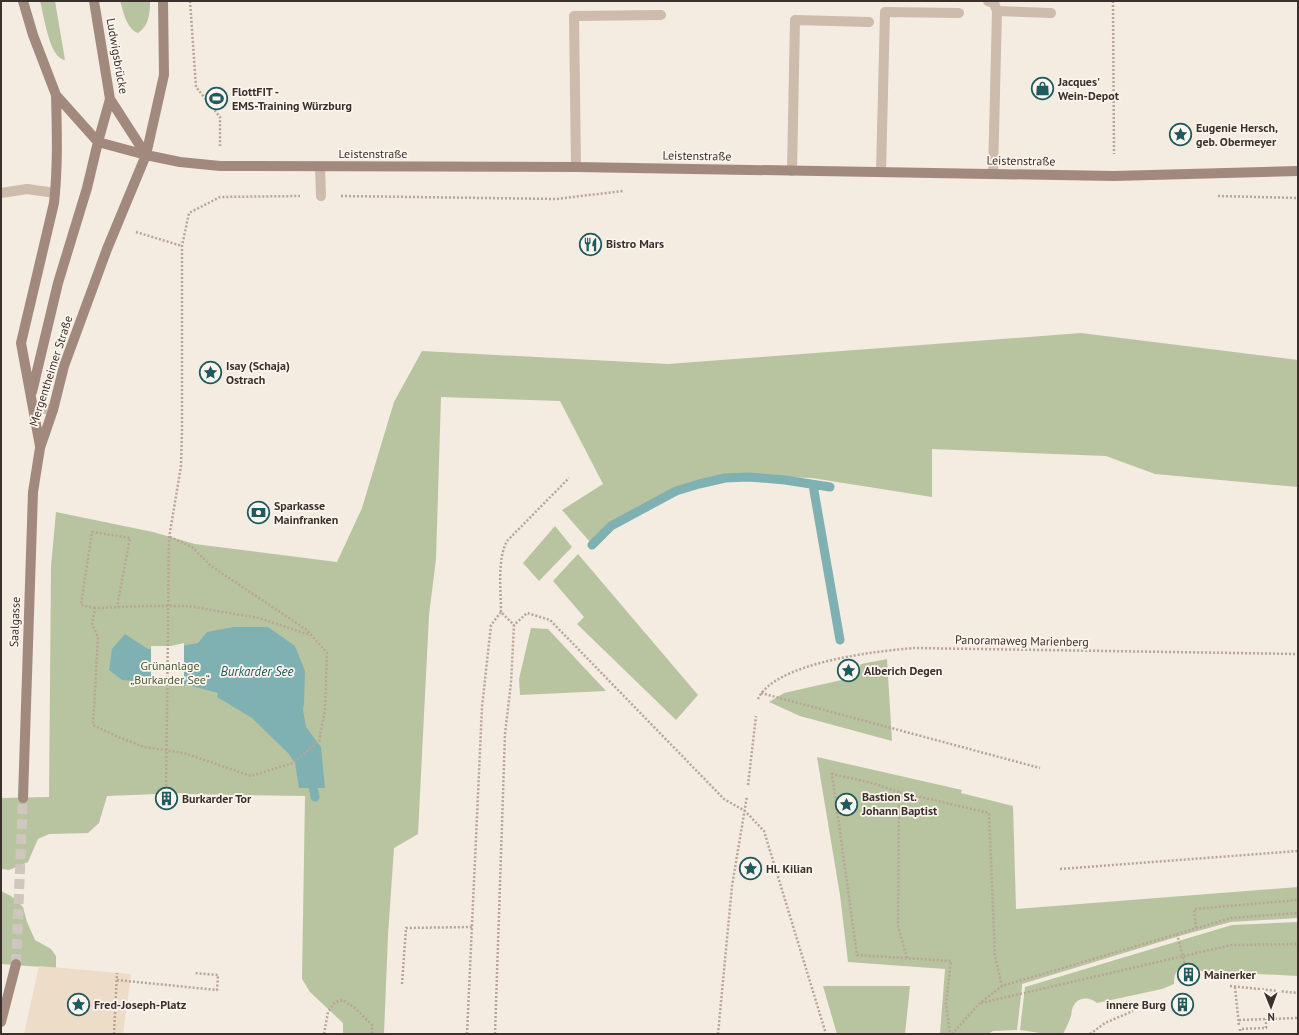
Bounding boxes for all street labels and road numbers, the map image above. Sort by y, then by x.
street label: Ludwigsbrücke [103,17,132,95]
street label: Leistenstraße [339,146,407,161]
street label: Leistenstraße [662,147,732,164]
street label: Leistenstraße [986,152,1056,169]
street label: Mergentheimer Straße [26,314,76,428]
street label: Saalgasse [6,597,23,647]
street label: Panoramaweg Marienberg [955,632,1089,649]

